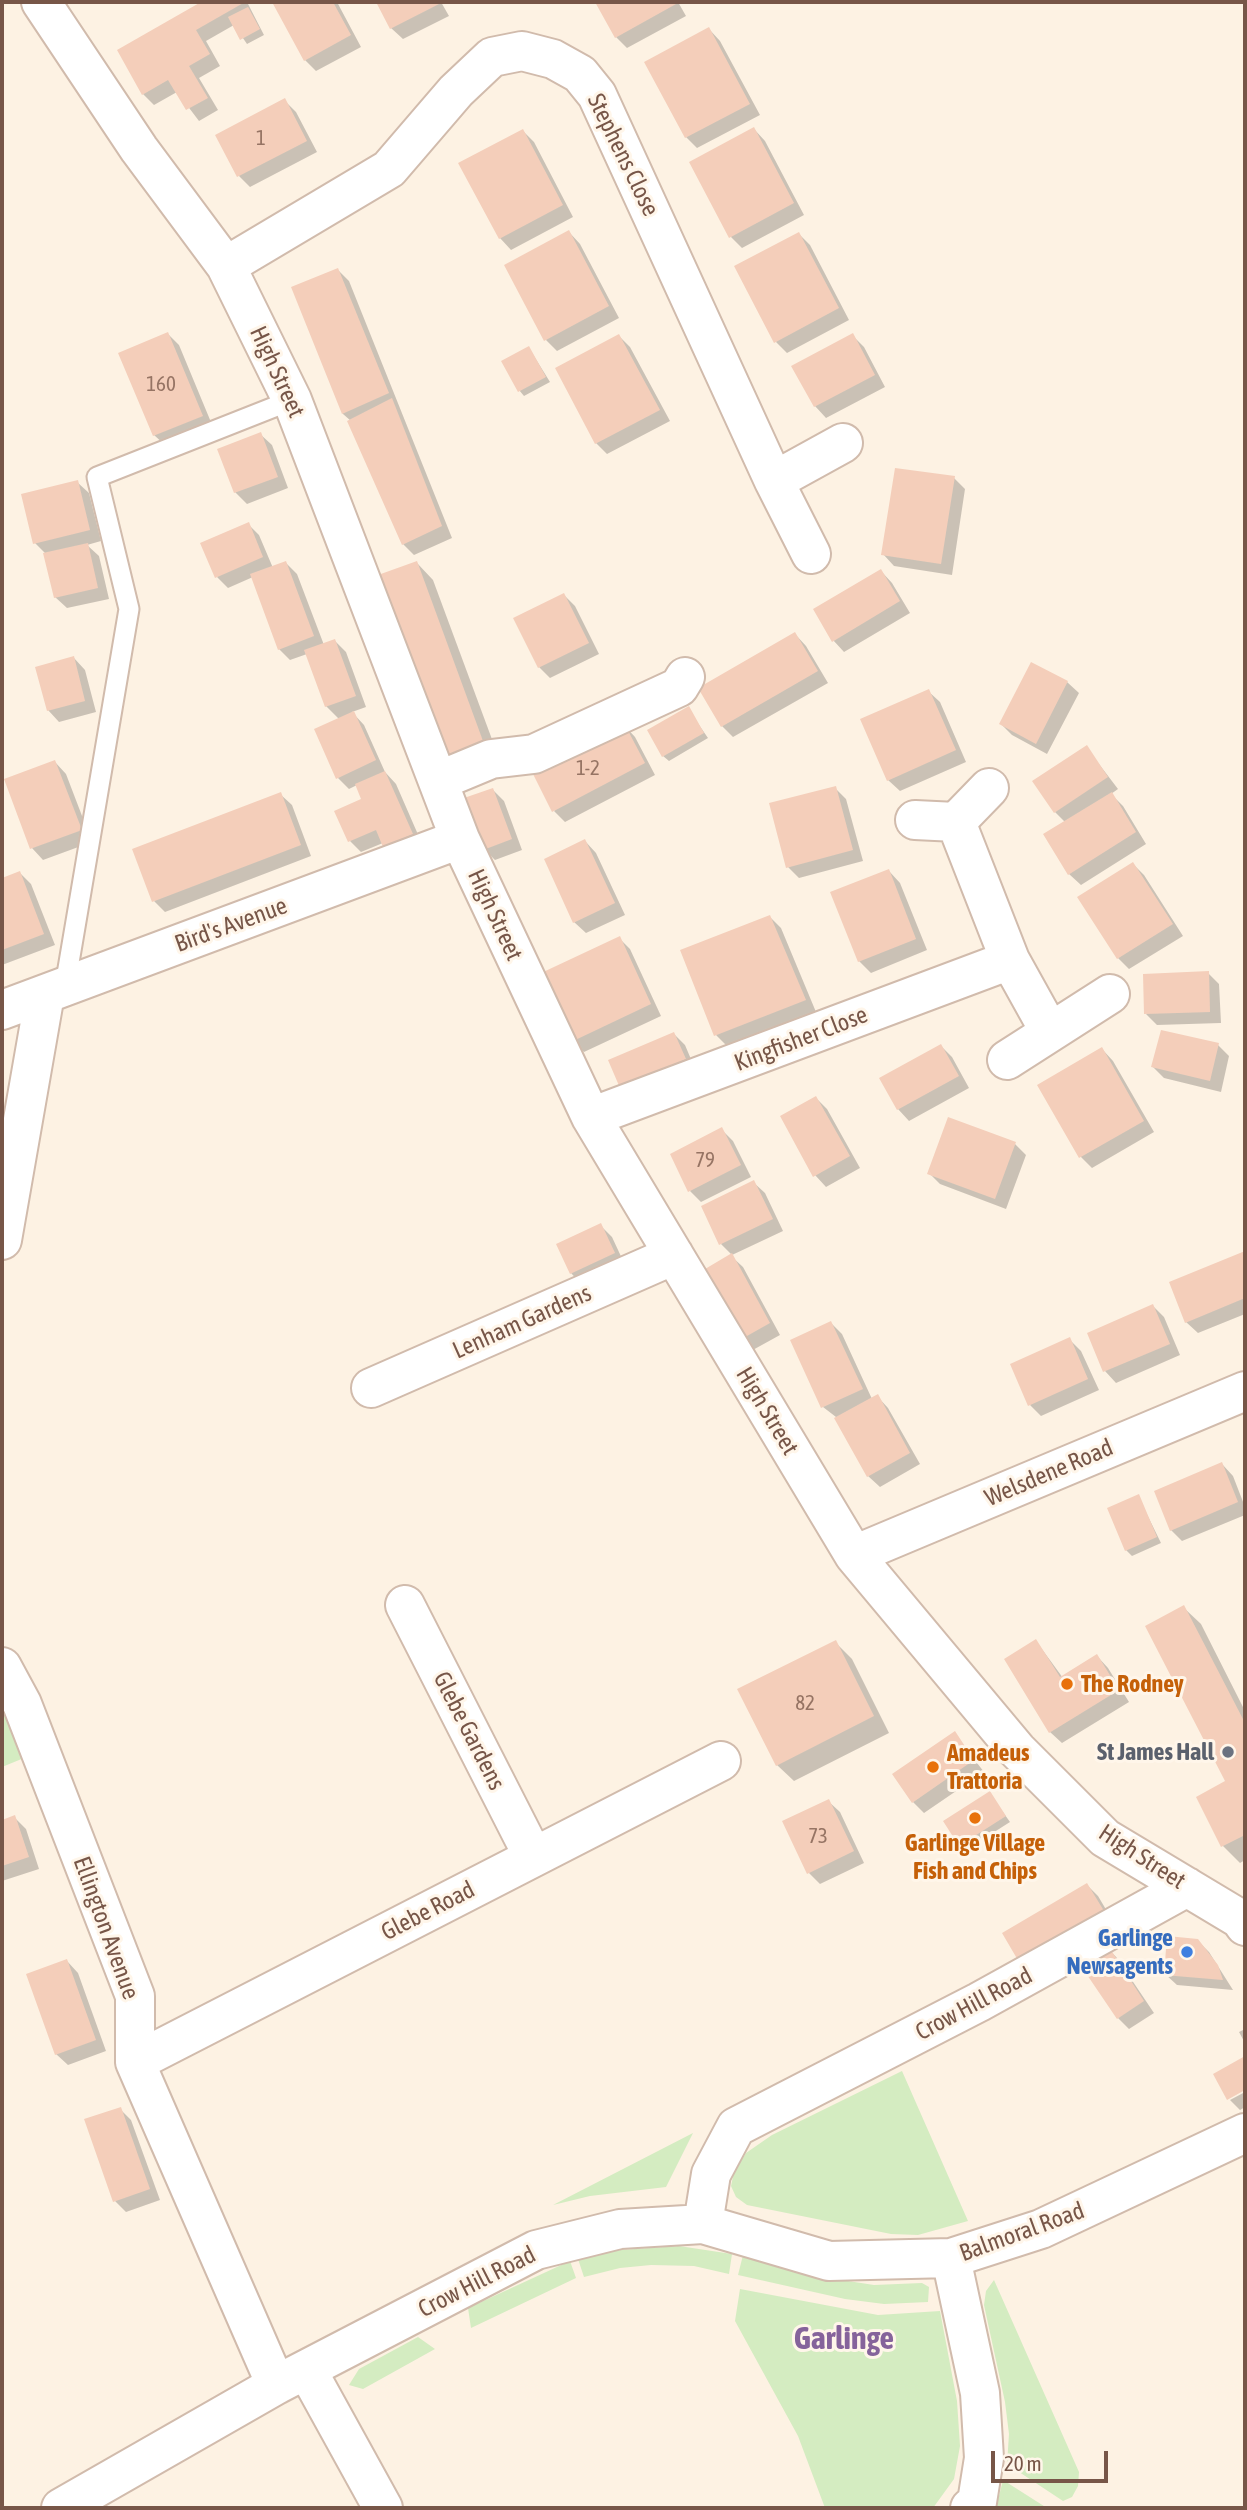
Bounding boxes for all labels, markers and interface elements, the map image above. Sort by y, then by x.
street label: Stephens Close [581,89,665,221]
house number: 1 [256,125,266,151]
street label: High Street [243,322,311,422]
house number: 160 [146,371,176,397]
house number: 1-2 [576,755,600,781]
street label: High Street [461,865,529,965]
street label: Bird's Avenue [171,891,291,959]
street label: Kingfisher Close [730,1000,872,1078]
house number: 79 [695,1147,715,1173]
street label: Lenham Gardens [448,1279,596,1365]
street label: High Street [730,1362,804,1460]
street label: Welsdene Road [981,1433,1117,1513]
street label: Glebe Gardens [427,1667,511,1795]
place label: The Rodney [1081,1670,1184,1698]
marker: The Rodney [1059,1676,1075,1692]
house number: 82 [795,1690,815,1716]
place label: St James Hall [1097,1738,1214,1766]
place label: Amadeus Trattoria [947,1739,1030,1795]
marker: St James Hall [1220,1744,1236,1760]
marker: Amadeus Trattoria [925,1759,941,1775]
marker: Garlinge Village Fish and Chips [967,1810,983,1826]
street label: High Street [1093,1818,1191,1896]
house number: 73 [808,1823,828,1849]
place label: Garlinge Village Fish and Chips [905,1829,1045,1885]
street label: Ellington Avenue [67,1853,145,2003]
street label: Glebe Road [376,1875,480,1947]
place label: Garlinge Newsagents [1066,1924,1173,1980]
marker: Garlinge Newsagents [1179,1944,1195,1960]
street label: Crow Hill Road [911,1961,1037,2047]
street label: Balmoral Road [956,2196,1088,2268]
street label: Crow Hill Road [414,2240,540,2324]
district label: Garlinge [794,2320,894,2358]
scale bar [995,2436,1112,2480]
text: 20 m [1004,2451,1042,2475]

